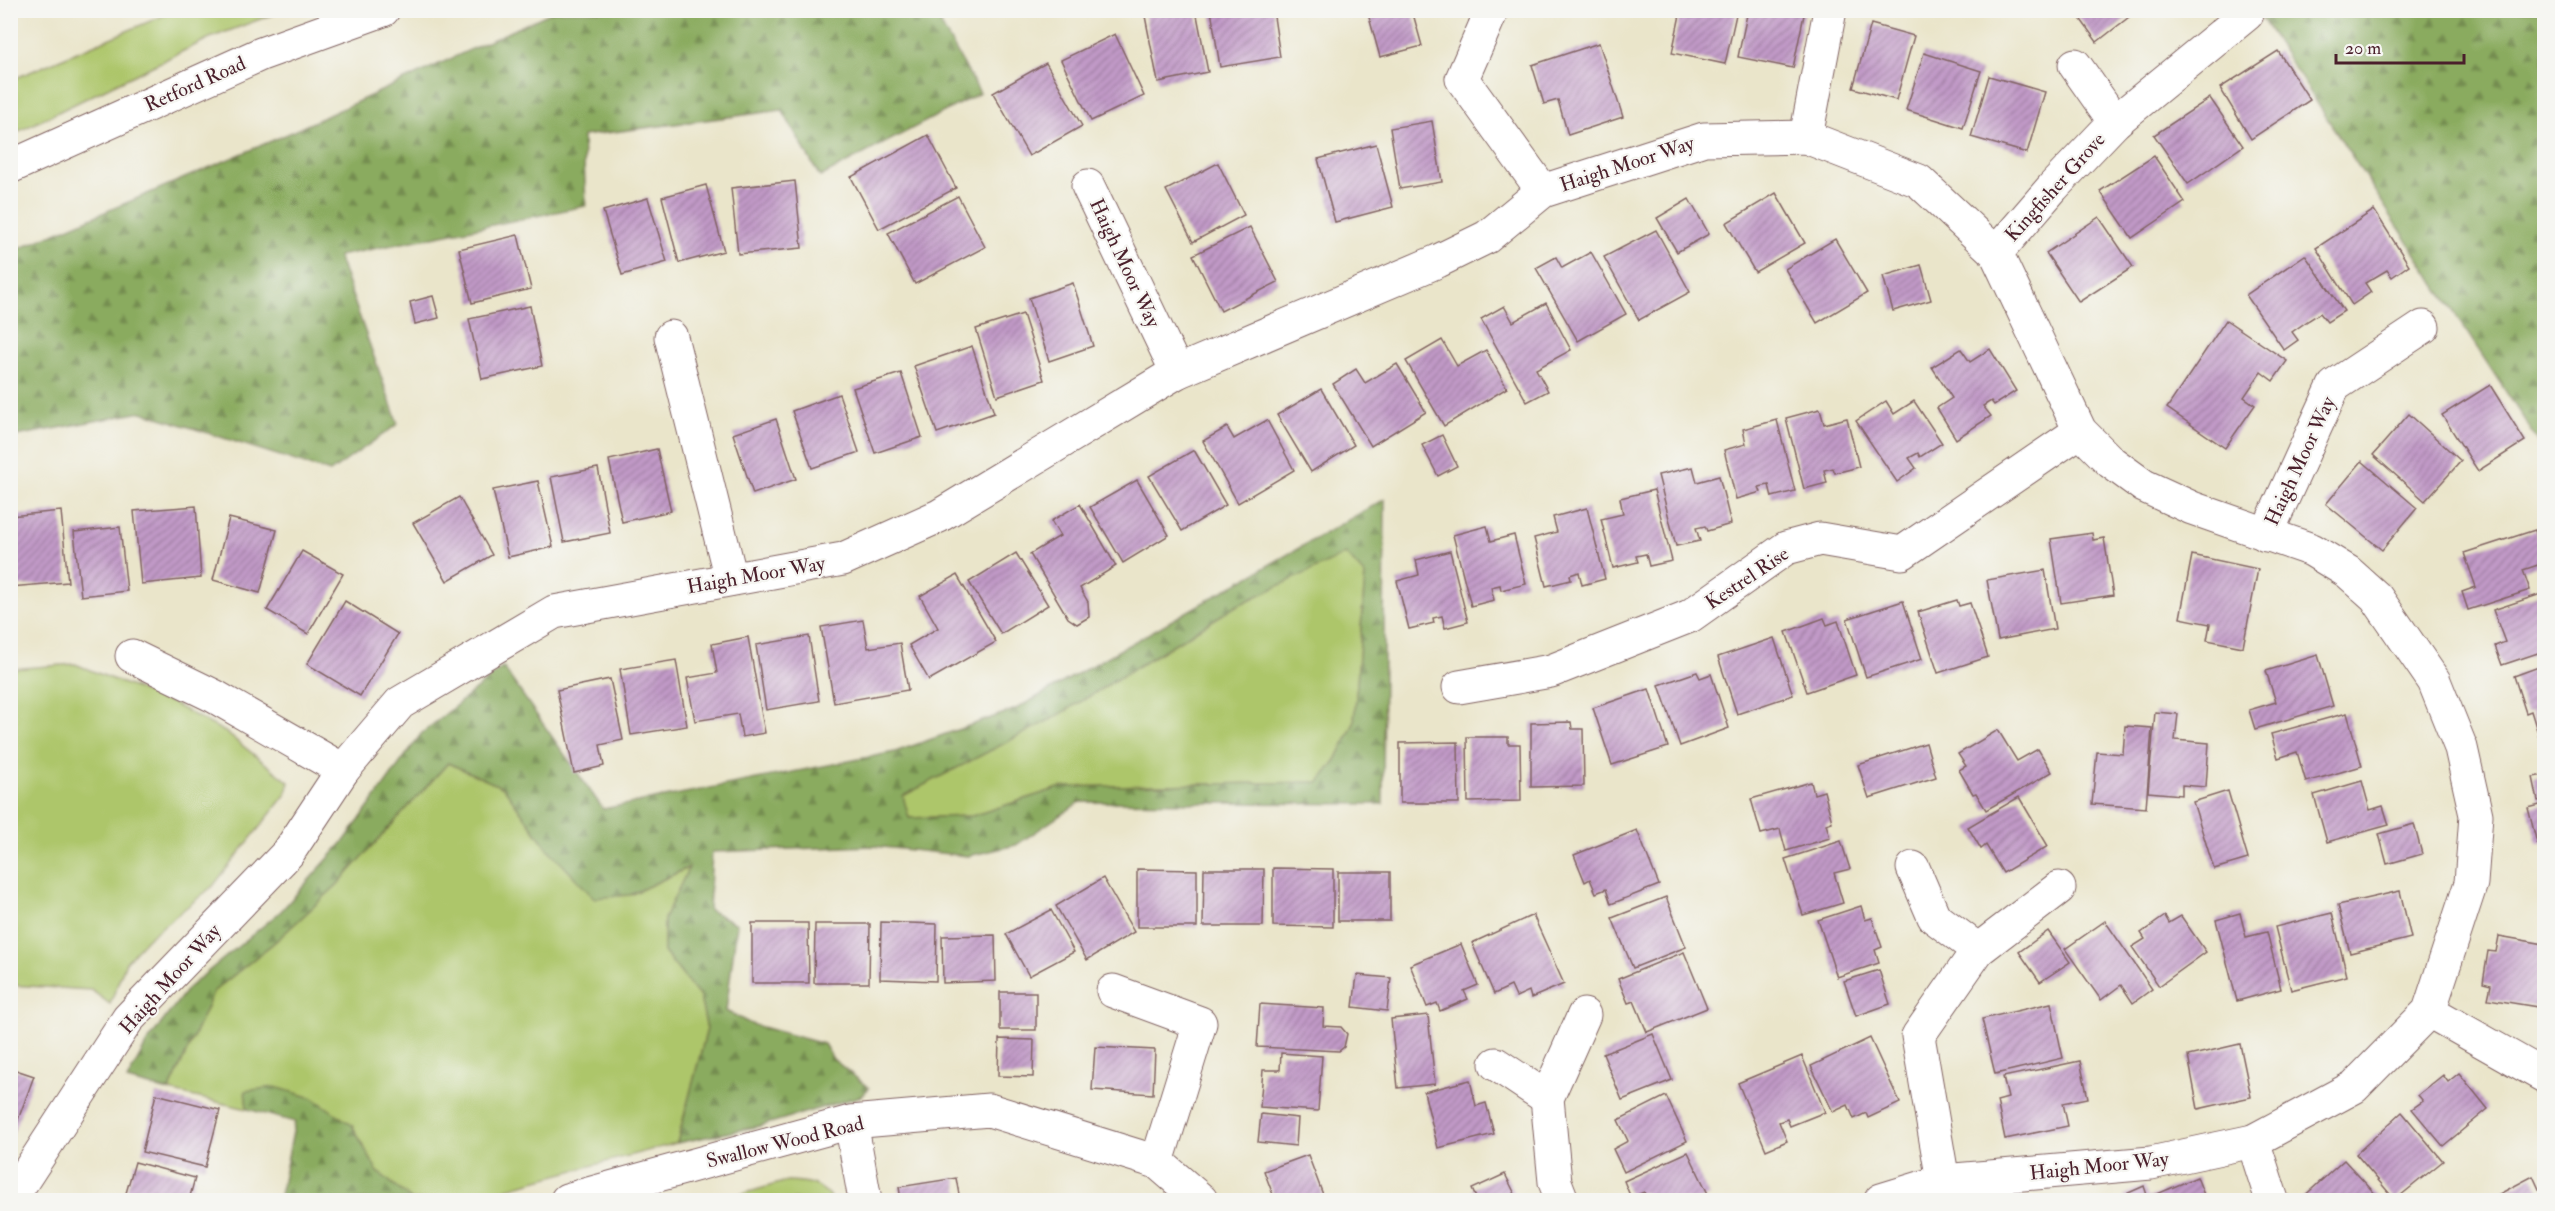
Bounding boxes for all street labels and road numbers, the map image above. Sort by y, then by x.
street label: Retford Road [140,51,250,117]
street label: Kingfisher Grove [1999,127,2111,247]
street label: Haigh Moor Way [1557,130,1698,197]
street label: Haigh Moor Way [1084,194,1166,333]
street label: Haigh Moor Way [2259,391,2341,530]
street label: Kestrel Rise [1700,541,1794,615]
street label: Haigh Moor Way [685,550,828,599]
street label: Haigh Moor Way [114,918,227,1039]
street label: Swallow Wood Road [704,1110,866,1174]
street label: Haigh Moor Way [2028,1146,2171,1186]

